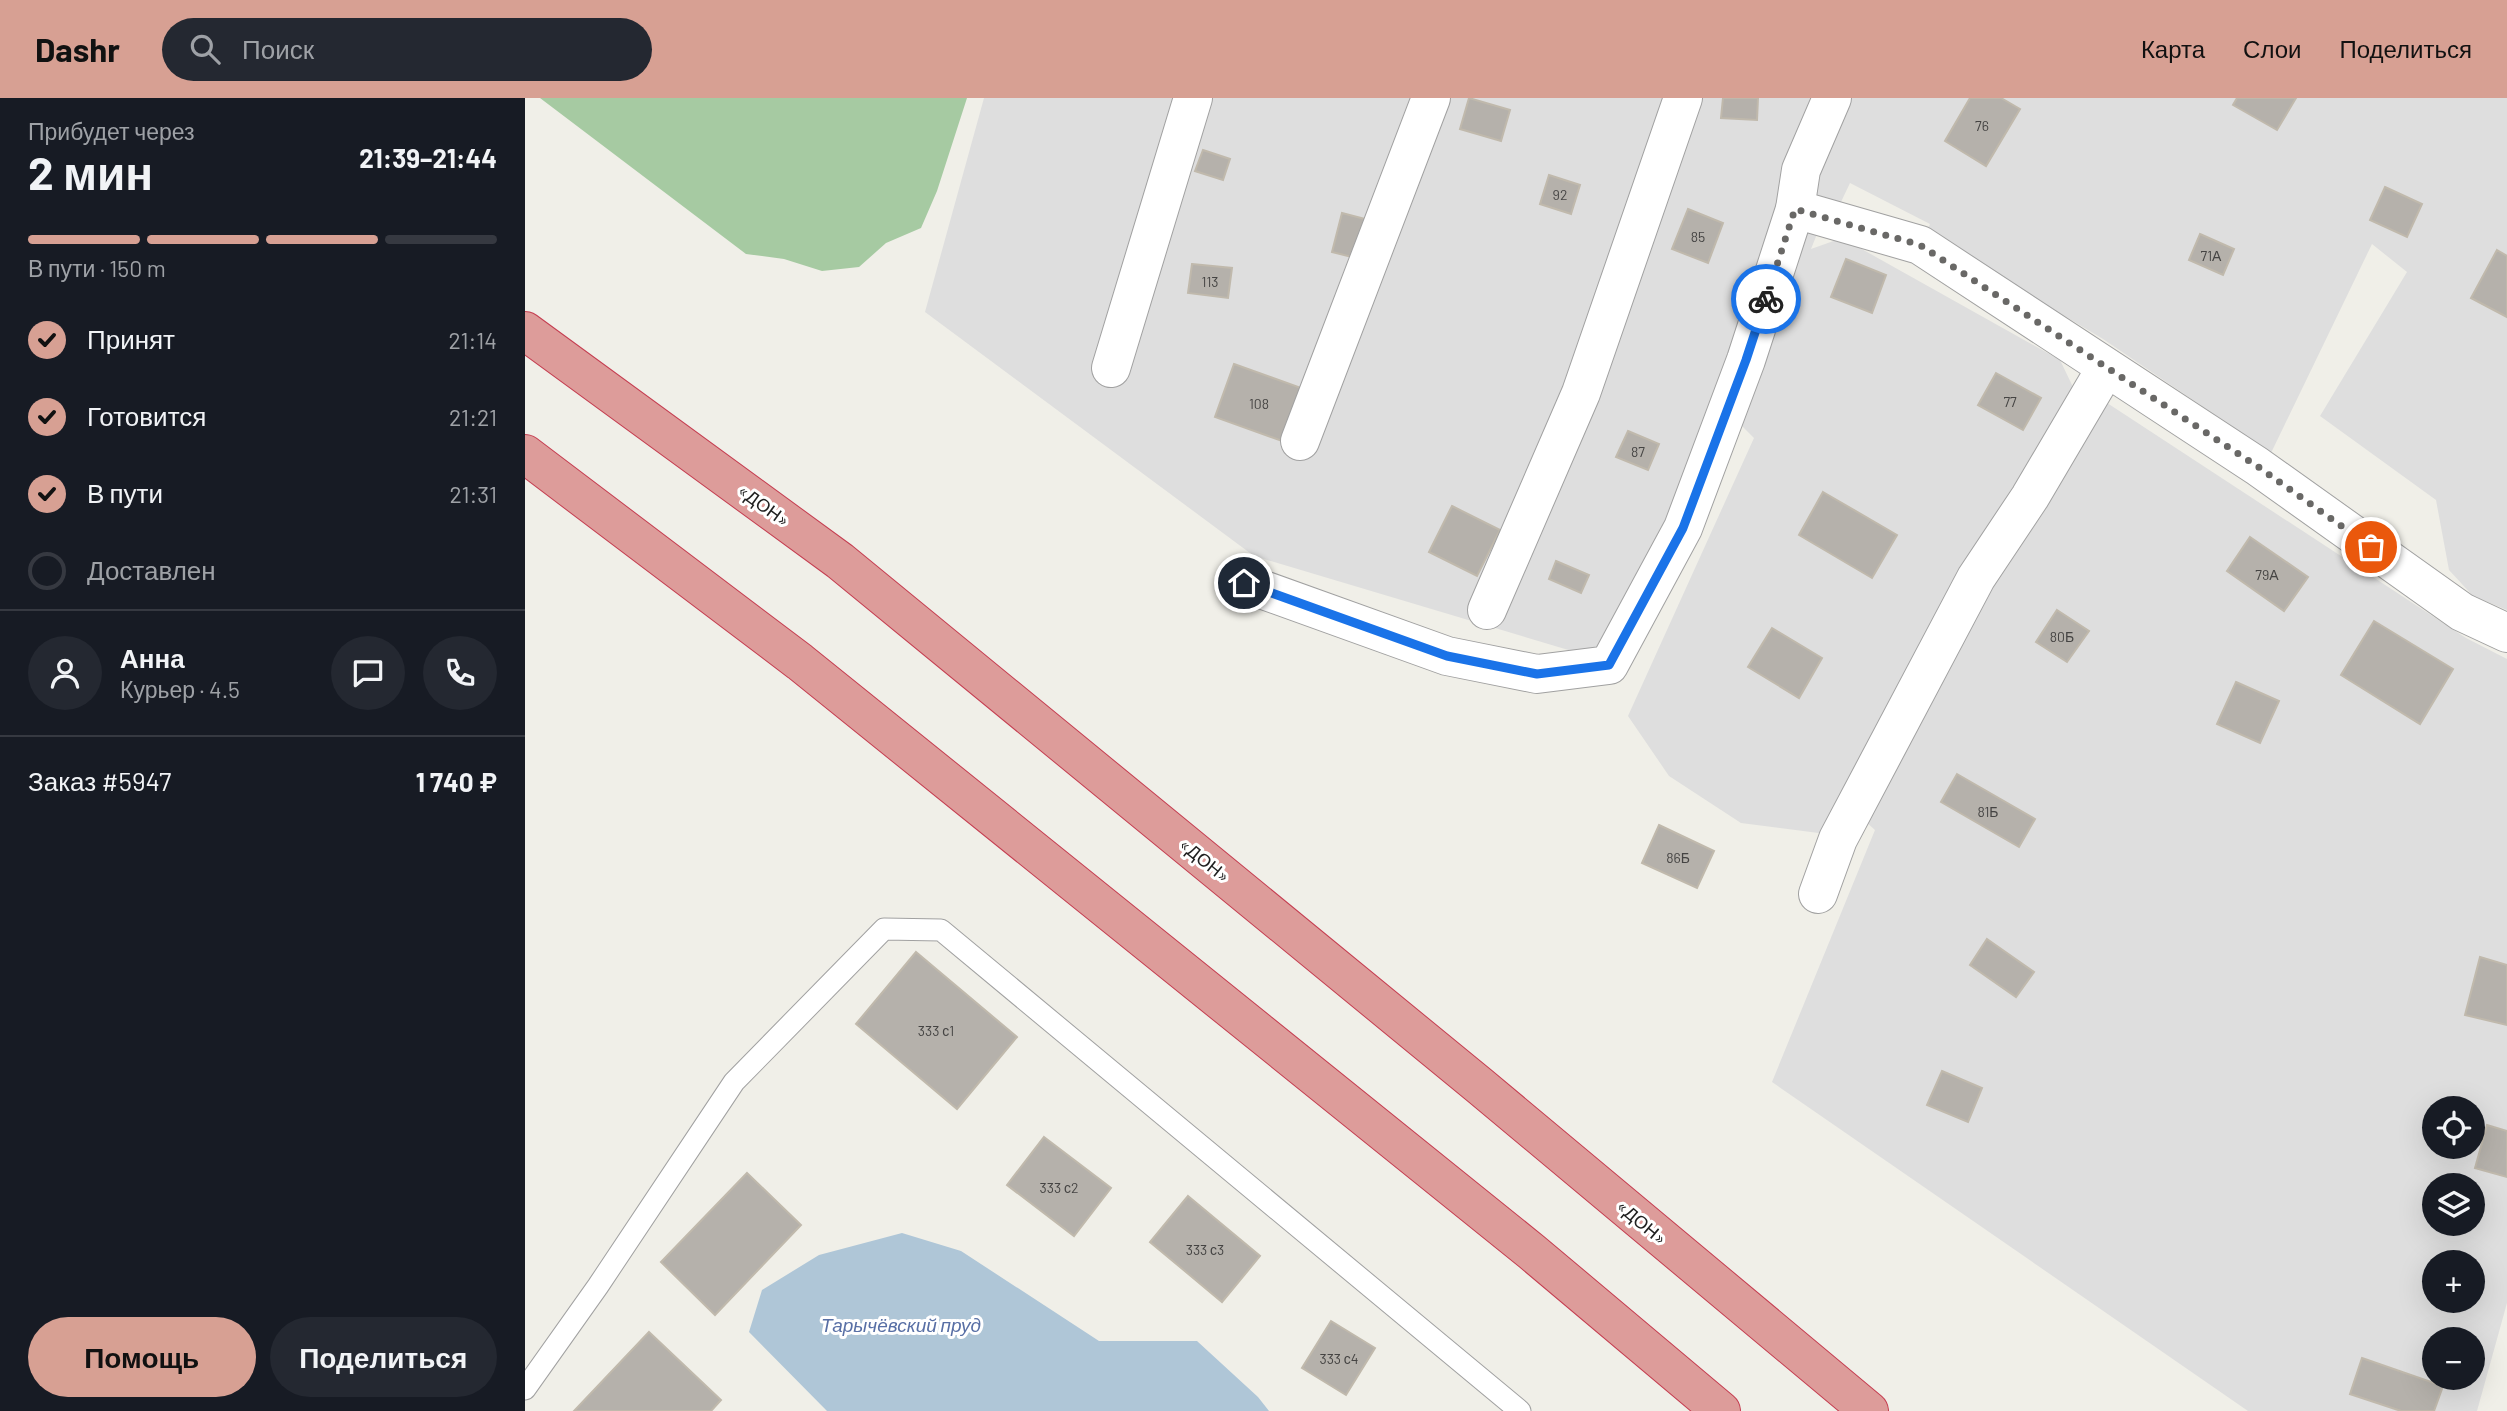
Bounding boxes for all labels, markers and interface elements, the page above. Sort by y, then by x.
search box [162,18,652,81]
text: Dashr [35,29,120,69]
icon: search [186,30,224,68]
text: Поиск [242,33,314,64]
text: Карта [2141,34,2205,63]
text: Слои [2243,34,2301,63]
text: Поделиться [2339,34,2472,63]
text: Прибудет через [28,117,195,145]
house number: 76 [1975,117,1989,134]
text: 21:39–21:44 [359,142,497,173]
text: 2 мин [28,144,153,199]
house number: 92 [1553,186,1567,203]
house number: 85 [1691,228,1705,245]
house number: 71А [2201,247,2222,264]
text: В пути · 150 m [28,254,166,282]
courier [1731,264,1801,334]
house number: 113 [1201,273,1219,290]
icon: bike [1747,280,1785,318]
icon: check [28,321,66,359]
text: Принят [87,323,175,354]
text: 21:14 [448,326,497,354]
house number: 77 [2003,393,2017,410]
house number: 108 [1249,395,1269,412]
icon: check [28,398,66,436]
text: Готовится [87,400,206,431]
text: 21:21 [449,403,497,431]
house number: 87 [1631,443,1645,460]
icon: check [28,475,66,513]
text: В пути [87,477,163,508]
street label: «ДОН» [734,479,794,531]
text: 21:31 [449,480,497,508]
pin [2341,517,2401,577]
icon: bag [2352,528,2390,566]
pin [1214,553,1274,613]
text: Доставлен [87,554,216,585]
icon: home [1225,564,1263,602]
house number: 79А [2255,566,2279,583]
house number: 80Б [2050,628,2074,645]
button: person [28,636,102,710]
button: chat [331,636,405,710]
button: phone [423,636,497,710]
text: Анна [120,642,185,673]
text: Курьер · 4.5 [120,675,240,703]
text: Заказ #5947 [28,765,171,796]
text: 1 740 ₽ [416,766,497,797]
house number: 81Б [1978,803,1999,820]
street label: «ДОН» [1175,833,1235,887]
house number: 86Б [1666,849,1690,866]
house number: 333 с1 [918,1022,954,1039]
map controls [2422,1096,2485,1390]
button: locate [2422,1096,2485,1159]
button: layers [2422,1173,2485,1236]
house number: 333 с2 [1040,1179,1078,1196]
street label: «ДОН» [1612,1195,1672,1249]
house number: 333 с3 [1186,1241,1224,1258]
button: + [2422,1250,2485,1313]
water label: Тарычёвский пруд [821,1313,981,1336]
button: Помощь [28,1317,256,1397]
button: Поделиться [270,1317,497,1397]
button: − [2422,1327,2485,1390]
house number: 333 с4 [1319,1350,1359,1367]

